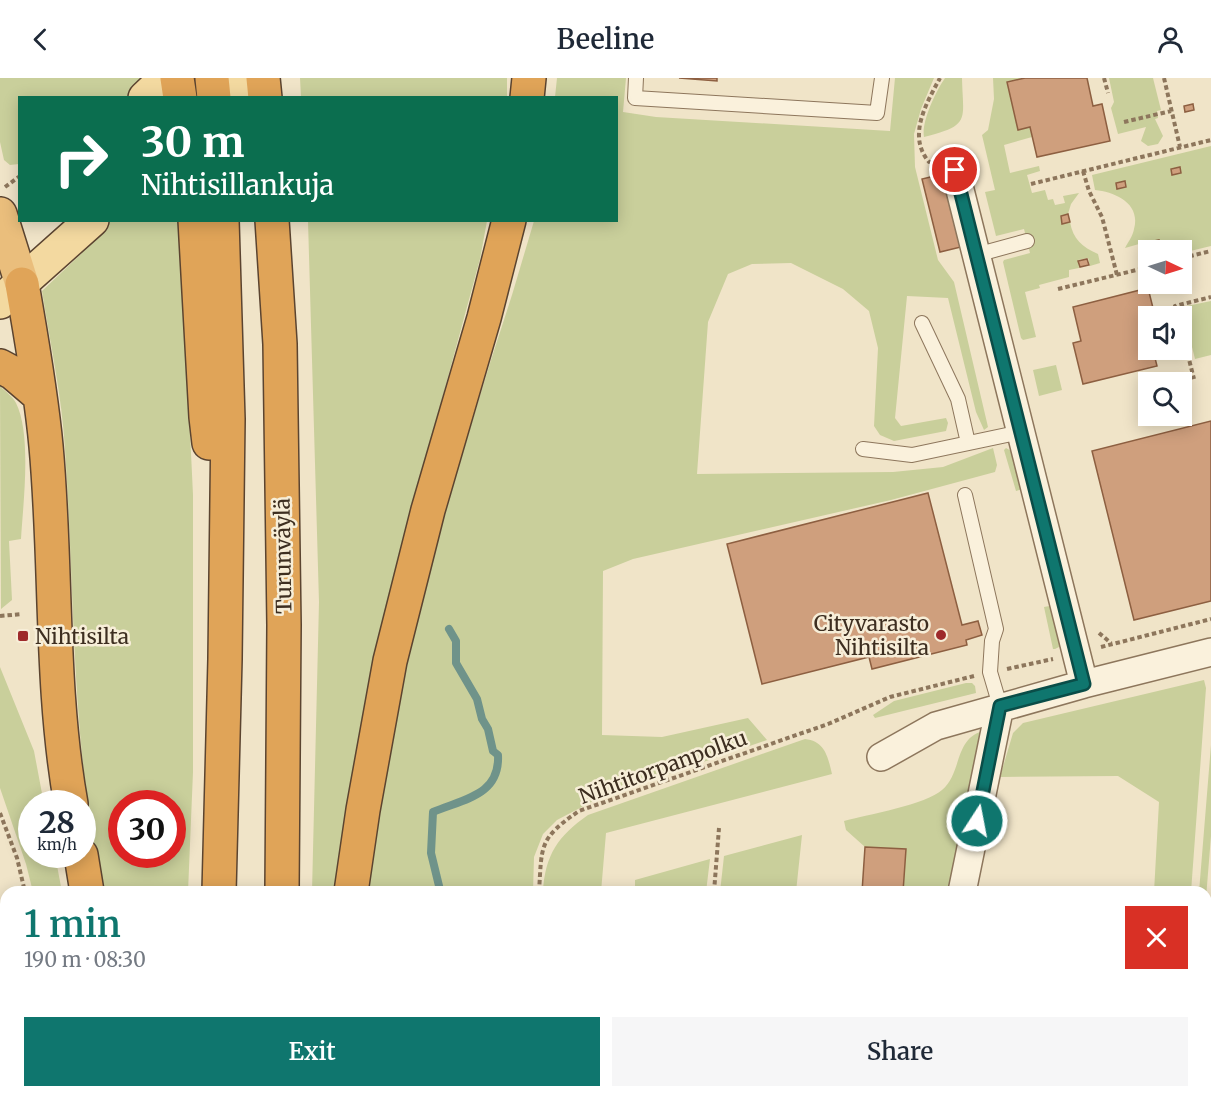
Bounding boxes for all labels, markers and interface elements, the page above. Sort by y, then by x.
text: Beeline [557,22,654,56]
icon: back [24,23,57,56]
icon: person [1154,23,1187,56]
text: 30 m [141,116,245,168]
icon: right [42,120,120,198]
pin [929,144,980,195]
icon: arrive [938,153,971,186]
text: Nihtisillankuja [141,168,334,202]
north arrow [1138,240,1192,294]
map controls [1138,240,1192,426]
button: sound [1138,306,1192,360]
button: search [1138,372,1192,426]
street label: Turunväylä [268,498,298,614]
place label: Cityvarasto Nihtisilta [814,610,929,661]
place label: Nihtisilta [35,623,129,650]
marker: Cityvarasto Nihtisilta [934,628,948,642]
marker: Nihtisilta [16,629,30,643]
street label: Nihtitorpanpolku [575,724,751,810]
position arrow [945,789,1009,853]
speed limit sign: 30 [108,790,186,868]
text: 28 [39,803,75,841]
text: km/h [37,835,77,854]
text: 1 min [24,902,121,947]
button: close [1125,906,1188,969]
text: 190 m · 08:30 [24,947,146,972]
button: Exit [24,1017,600,1086]
button: Share [612,1017,1188,1086]

